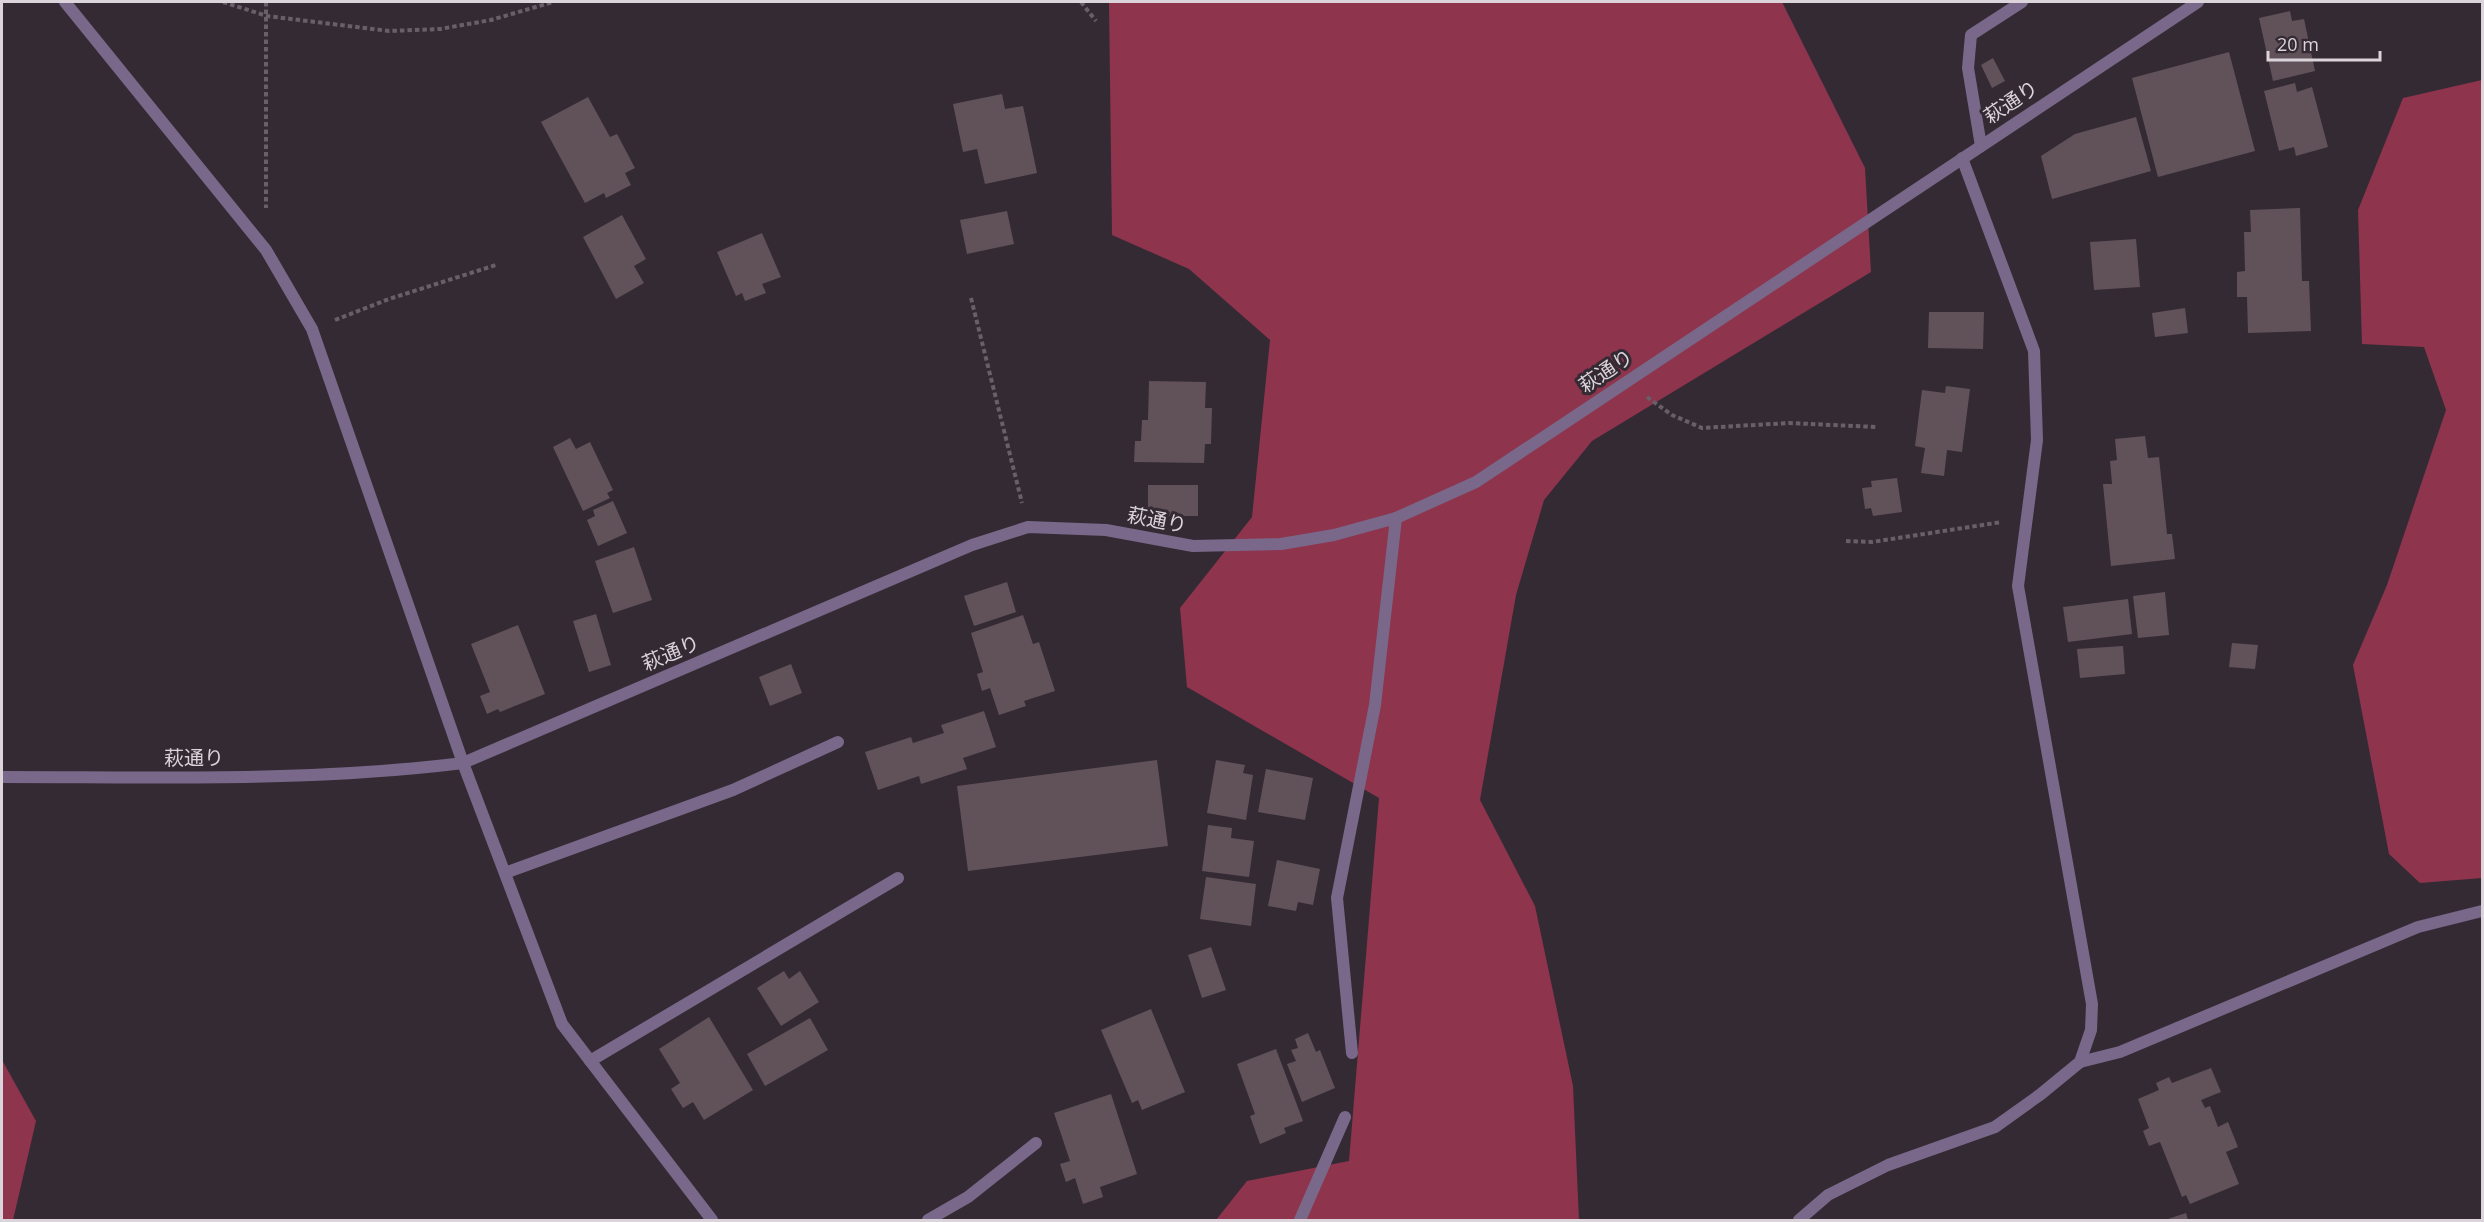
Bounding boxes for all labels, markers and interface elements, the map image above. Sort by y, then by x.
scale bar [2268,24,2380,62]
text: 20 m [2277,32,2319,56]
street label: 萩通り [1978,74,2043,130]
street label: 萩通り [1573,343,1638,399]
street label: 萩通り [1125,501,1189,538]
street label: 萩通り [638,628,704,677]
street label: 萩通り [164,744,224,771]

